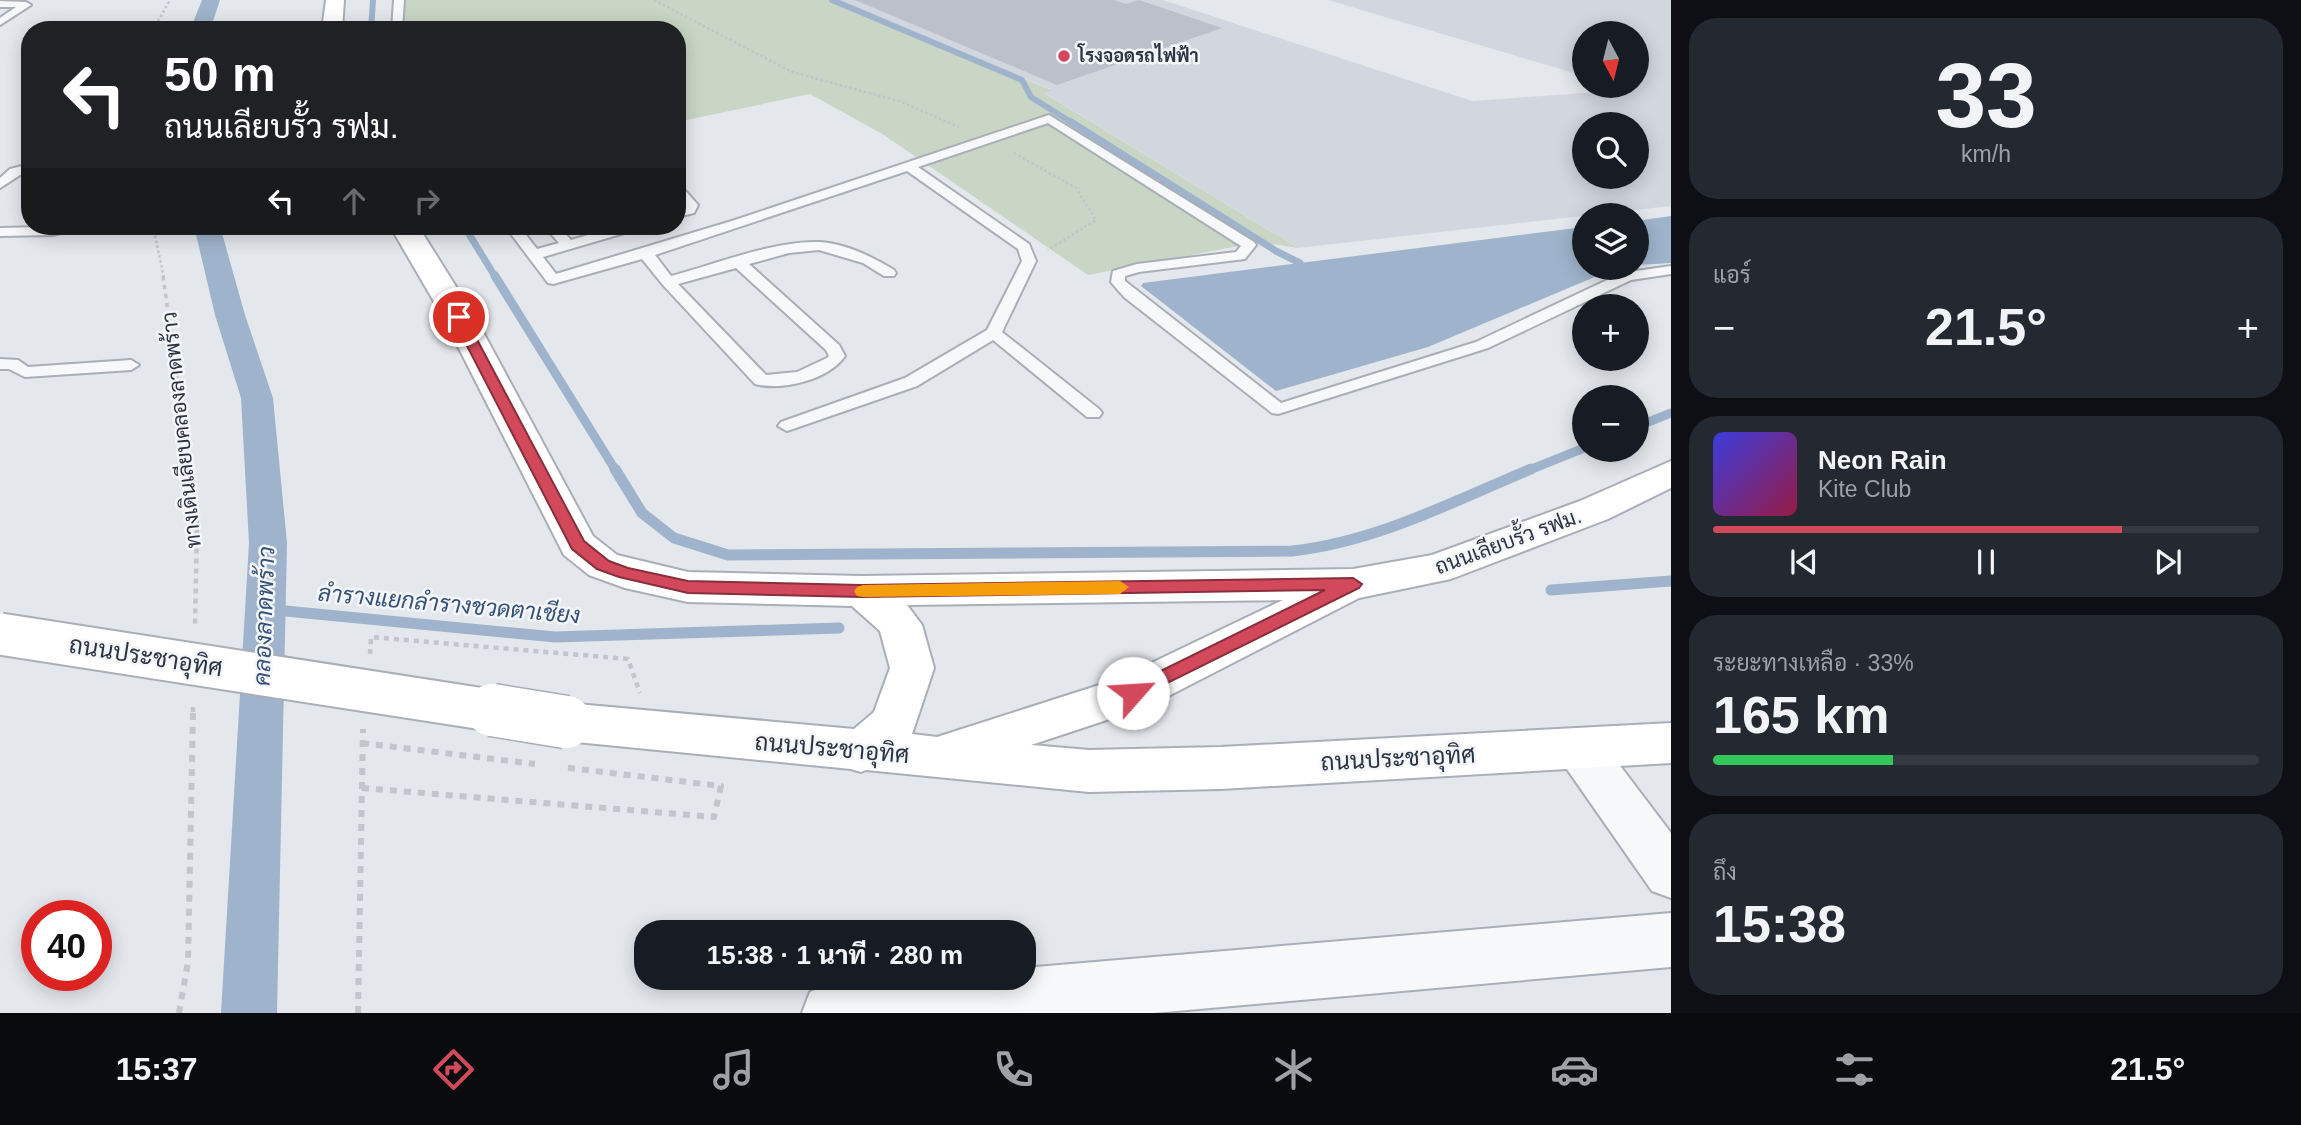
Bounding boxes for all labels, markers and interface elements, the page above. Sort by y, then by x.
north arrow [1572,21,1648,98]
map controls [1572,21,1649,462]
place label: โรงจอดรถไฟฟ้า [1077,43,1199,66]
text: 33 [1935,45,2037,146]
text: 50 m [164,47,276,101]
marker: โรงจอดรถไฟฟ้า [1056,48,1072,64]
icon: left [49,49,140,140]
text: ถนนเลียบรั้ว รฟม. [164,109,399,145]
button: search [1572,112,1649,189]
text: km/h [1961,141,2011,167]
icon: left [262,182,300,220]
icon: ahead [335,182,373,220]
icon: right [408,182,446,220]
button: layers [1572,203,1649,280]
text: แอร์ [1713,262,1751,288]
pin [429,287,489,347]
button: + [1572,294,1649,371]
icon: arrive [440,298,478,336]
text: 21.5° [1925,298,2047,356]
text: − [1713,307,1735,349]
text: + [2237,307,2259,349]
street label: ทางเดินเลียบคลองลาดพร้าว [156,311,205,550]
button: − [1572,385,1649,462]
text: Neon Rain [1818,445,1947,475]
text: Kite Club [1818,476,1911,502]
street label: ถนนเลียบรั้ว รฟม. [1429,497,1584,578]
icon: previous [1785,543,1823,581]
icon: pause [1967,543,2005,581]
icon: next [2149,543,2187,581]
water label: คลองลาดพร้าว [248,546,279,686]
water label: ลำรางแยกลำรางชวดตาเชียง [317,578,581,628]
street label: ถนนประชาอุทิศ [67,631,225,684]
text: ระยะทางเหลือ · 33% [1713,650,1914,676]
position arrow [1096,656,1170,730]
text: 165 km [1713,686,1889,744]
street label: ถนนประชาอุทิศ [753,728,910,771]
street label: ถนนประชาอุทิศ [1320,740,1476,779]
text: ถึง [1713,859,1737,885]
text: 15:38 [1713,895,1846,953]
speed limit sign: 40 [21,900,112,991]
text: 15:38 · 1 นาที · 280 m [707,940,963,970]
icon: directions [429,1045,478,1094]
icon: music [709,1045,758,1094]
icon: phone [989,1045,1038,1094]
icon: climate [1269,1045,1318,1094]
icon: car [1550,1045,1599,1094]
icon: filters [1830,1045,1879,1094]
text: 15:37 [116,1051,197,1087]
text: 21.5° [2110,1051,2185,1087]

